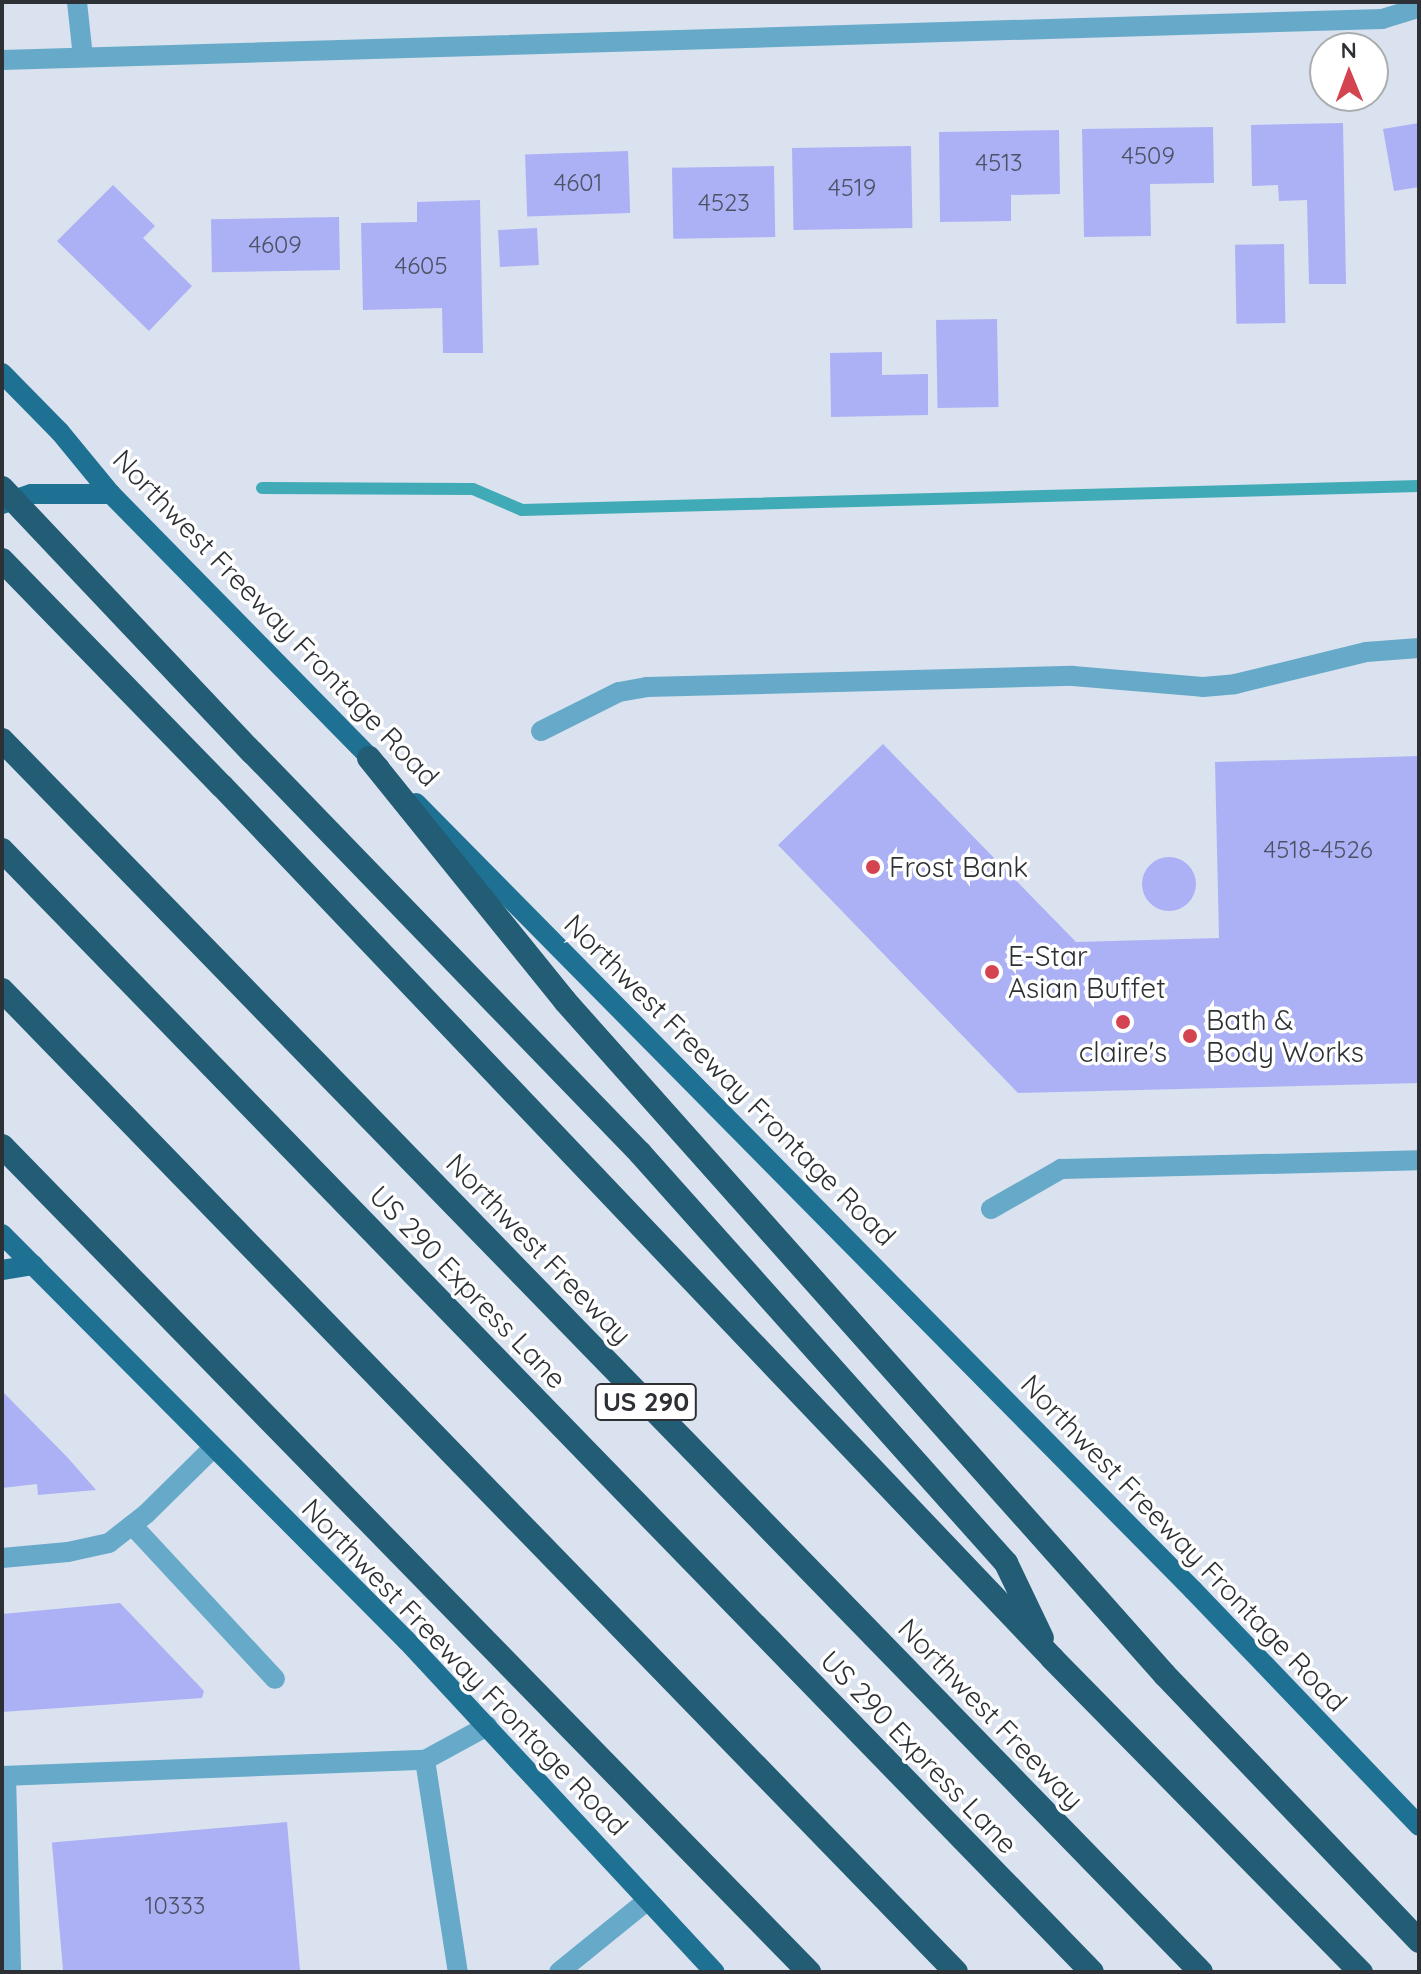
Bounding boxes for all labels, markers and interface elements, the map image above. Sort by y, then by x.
north arrow [1309,32,1389,112]
text: N [1340,36,1357,64]
house number: 4509 [1121,142,1175,170]
house number: 4513 [975,149,1023,177]
house number: 4601 [554,169,602,197]
house number: 4519 [828,174,876,202]
house number: 4523 [698,189,750,217]
house number: 4609 [248,231,302,259]
house number: 4605 [395,252,447,280]
street label: Northwest Freeway Frontage Road [106,443,446,793]
house number: 4518-4526 [1263,836,1373,864]
place label: Frost Bank [889,850,1028,884]
marker: Frost Bank [864,858,882,876]
street label: Northwest Freeway Frontage Road [557,907,903,1253]
place label: E-Star Asian Buffet [1008,939,1166,1005]
marker: E-Star Asian Buffet [983,963,1001,981]
place label: Bath & Body Works [1206,1003,1364,1069]
marker: claire's [1114,1013,1132,1031]
marker: Bath & Body Works [1181,1027,1199,1045]
place label: claire's [1079,1035,1167,1069]
street label: Northwest Freeway [439,1147,639,1351]
street label: US 290 Express Lane [363,1179,573,1395]
street label: Northwest Freeway Frontage Road [1014,1368,1354,1718]
road number: US 290 [594,1380,698,1424]
street label: Northwest Freeway Frontage Road [295,1492,635,1842]
street label: Northwest Freeway [891,1612,1091,1816]
street label: US 290 Express Lane [814,1644,1024,1860]
house number: 10333 [145,1892,205,1920]

